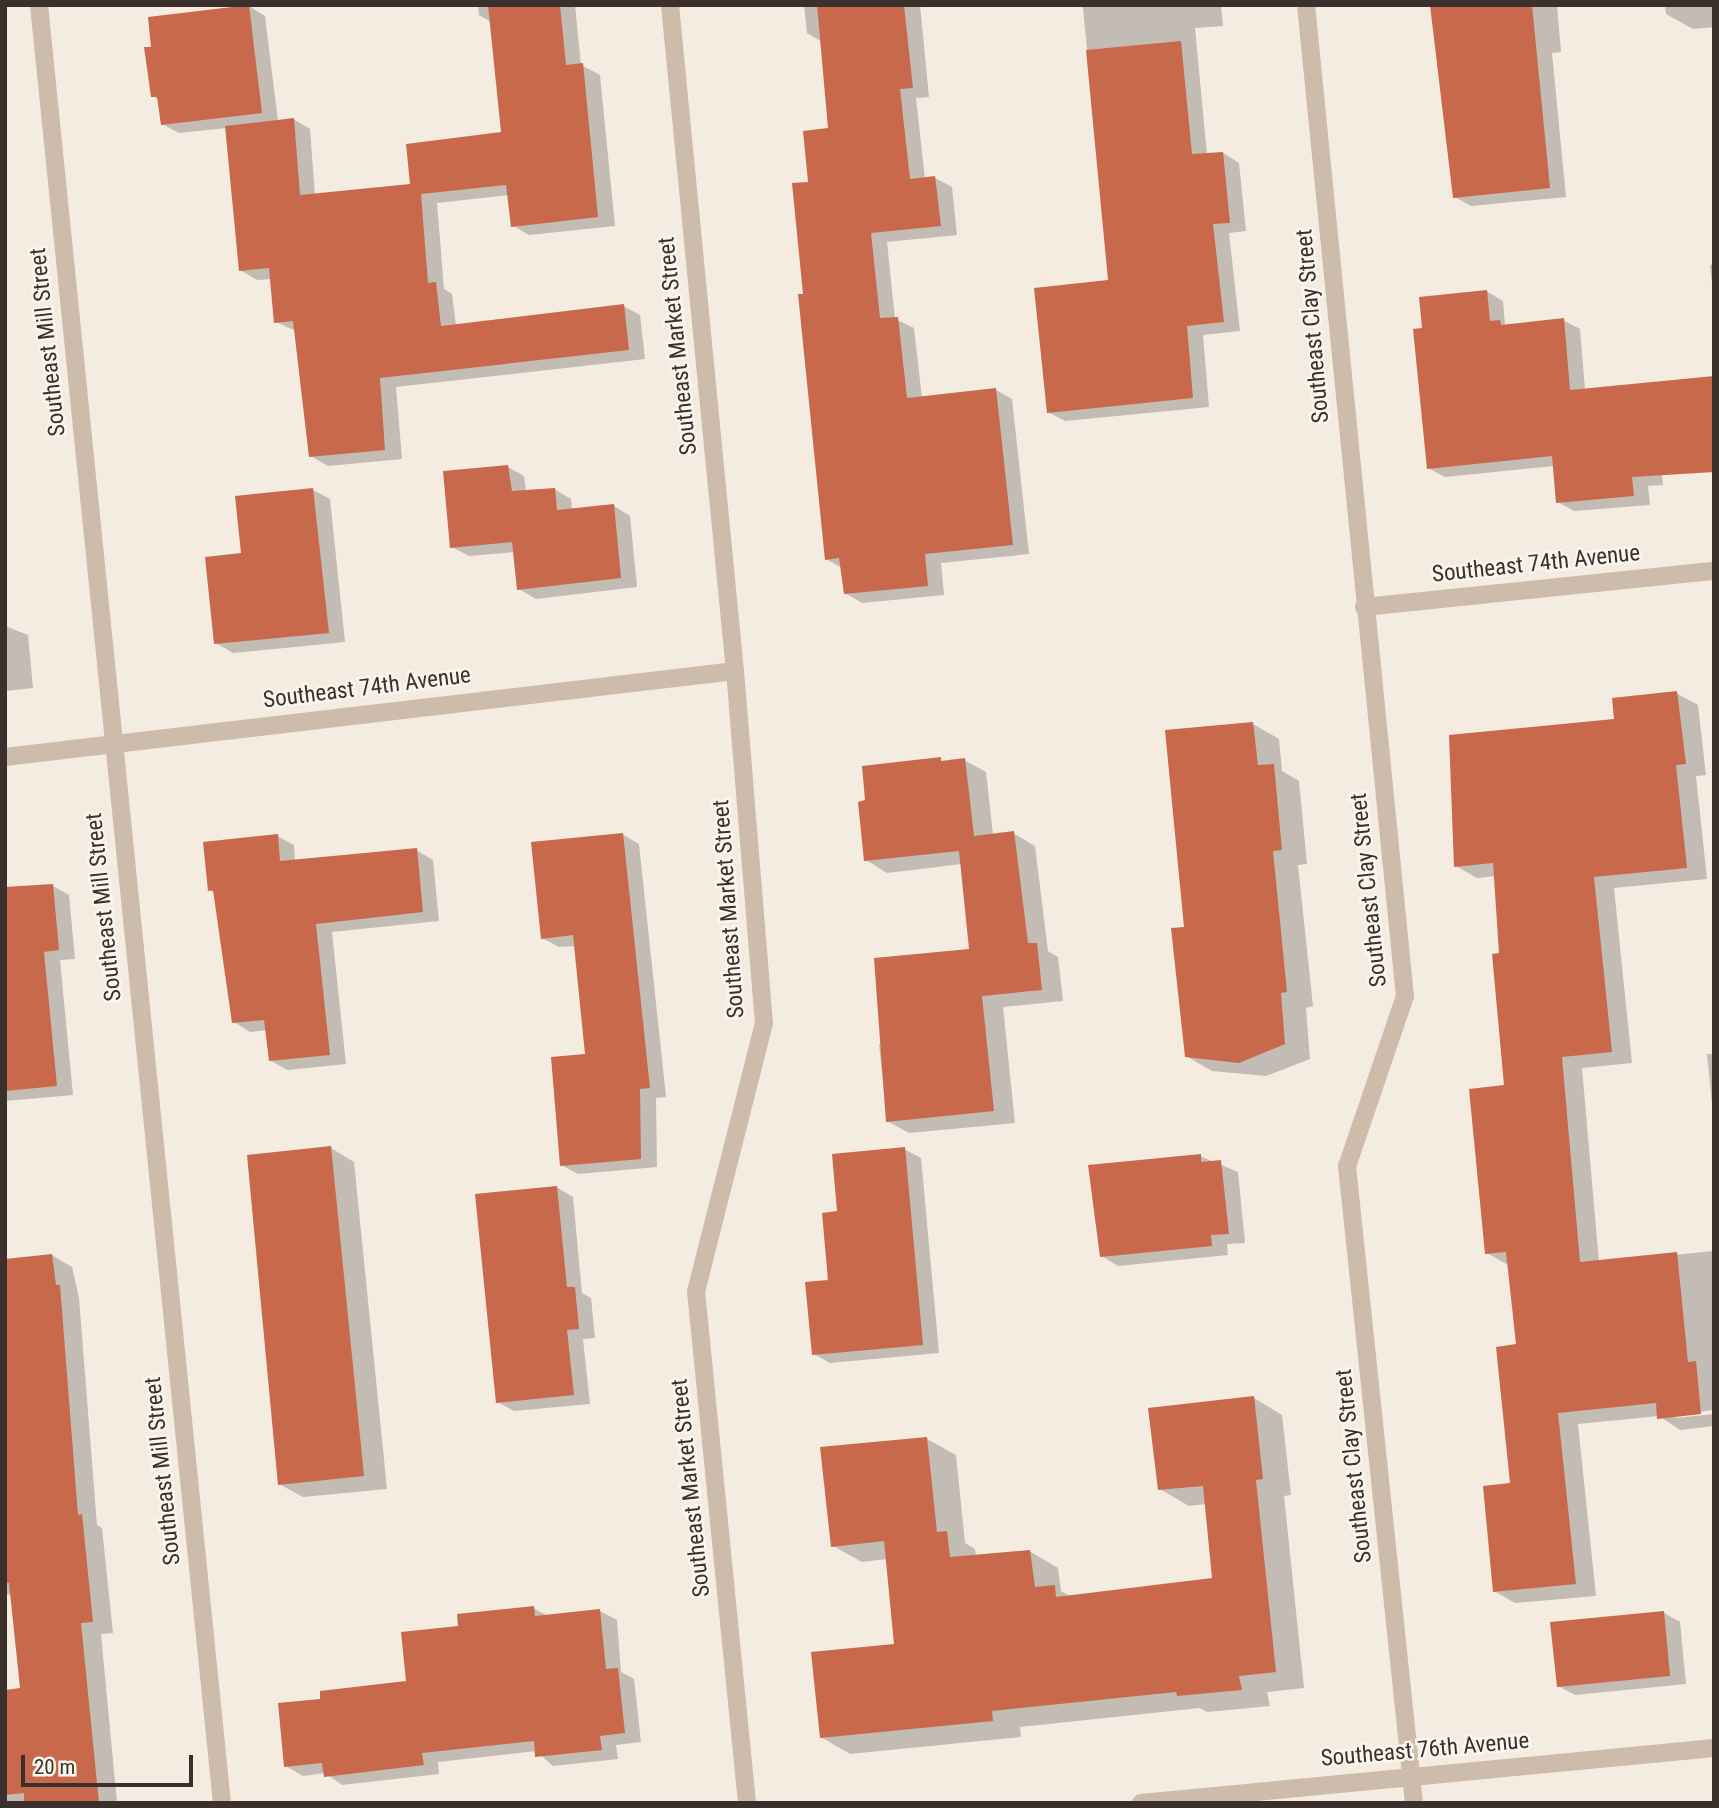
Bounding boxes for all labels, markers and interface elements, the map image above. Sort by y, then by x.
street label: Southeast Clay Street [1291,228,1335,424]
street label: Southeast Market Street [653,236,703,456]
street label: Southeast Mill Street [24,246,72,438]
street label: Southeast 74th Avenue [1431,539,1641,589]
street label: Southeast 74th Avenue [262,662,472,714]
street label: Southeast Clay Street [1345,792,1393,988]
street label: Southeast Market Street [708,799,750,1019]
street label: Southeast Mill Street [80,811,128,1003]
street label: Southeast Clay Street [1330,1368,1378,1564]
street label: Southeast Mill Street [139,1375,187,1567]
street label: Southeast Market Street [666,1378,716,1598]
street label: Southeast 76th Avenue [1320,1727,1530,1773]
scale bar [24,1742,196,1786]
text: 20 m [34,1755,75,1779]

